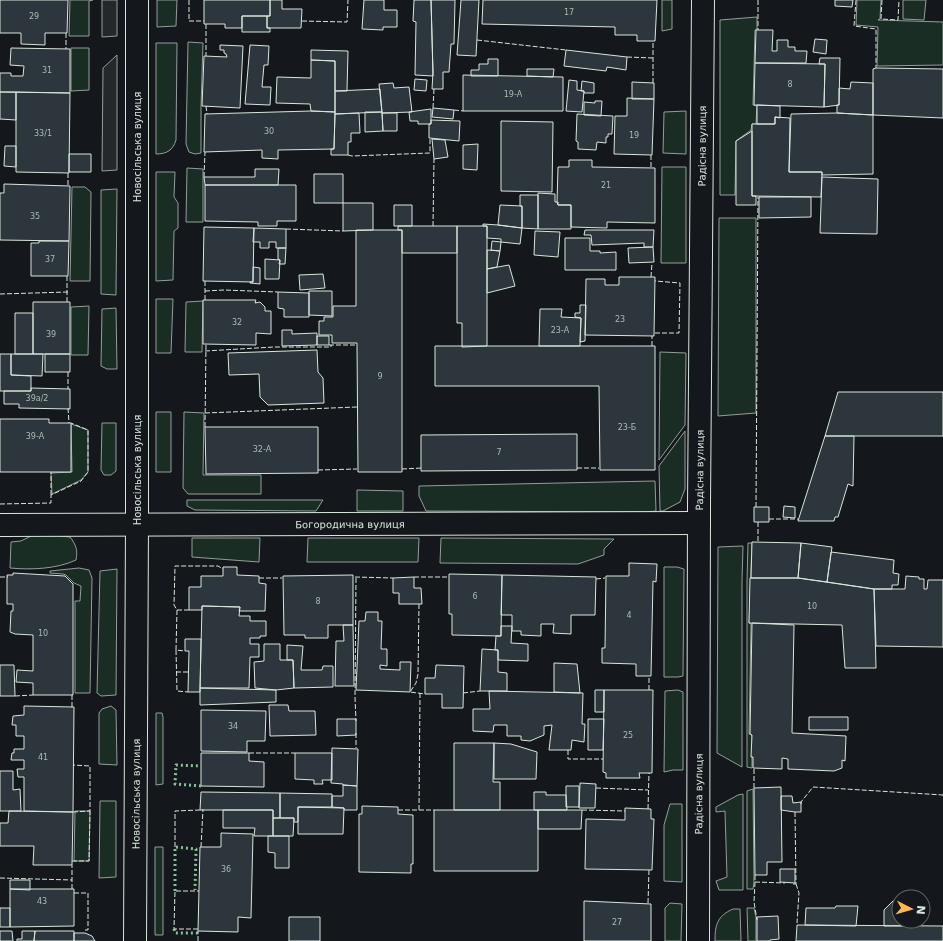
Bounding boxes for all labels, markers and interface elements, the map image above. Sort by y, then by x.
house number: 17 [564,8,574,17]
house number: 29 [29,12,39,21]
house number: 31 [42,66,52,75]
house number: 8 [787,80,793,89]
house number: 19-А [504,90,523,99]
street label: Новосільська вулиця [132,92,143,202]
street label: Радісна вулиця [697,106,708,186]
house number: 30 [264,127,274,136]
house number: 33/1 [34,129,52,138]
house number: 19 [629,131,639,140]
house number: 21 [601,181,611,190]
house number: 35 [30,212,40,221]
house number: 37 [45,255,55,264]
house number: 23 [615,315,625,324]
house number: 32 [232,318,242,327]
house number: 23-А [551,326,570,335]
house number: 39 [46,330,56,339]
house number: 9 [377,372,383,381]
house number: 39а/2 [26,394,48,403]
street label: Новосільська вулиця [132,415,143,525]
house number: 23-Б [618,423,636,432]
street label: Радісна вулиця [694,430,706,510]
house number: 39-А [26,432,45,441]
house number: 32-А [253,445,272,454]
house number: 7 [496,448,502,457]
street label: Богородична вулиця [295,519,405,530]
house number: 6 [472,592,478,601]
house number: 8 [315,597,321,606]
house number: 10 [807,602,817,611]
house number: 4 [626,611,632,620]
house number: 10 [38,629,48,638]
house number: 34 [228,722,238,731]
house number: 25 [623,731,633,740]
street label: Новосільська вулиця [130,739,142,849]
house number: 41 [38,753,48,762]
street label: Радісна вулиця [693,754,704,834]
house number: 36 [221,865,231,874]
north arrow [891,889,931,929]
house number: 43 [37,897,47,906]
text: N [914,905,927,915]
house number: 27 [612,918,622,927]

